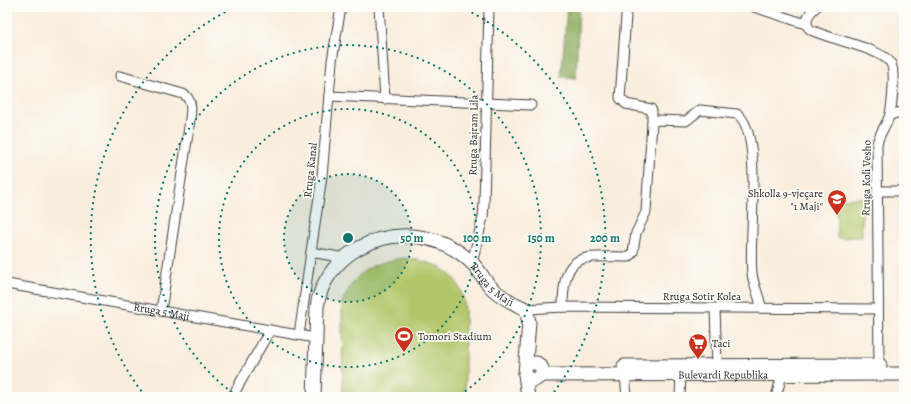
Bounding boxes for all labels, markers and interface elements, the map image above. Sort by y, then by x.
street label: Rruga Bajram Lila [465,94,482,176]
street label: Rruga Koli Vesho [858,139,875,216]
street label: Rruga Kanal [300,142,321,198]
place label: Shkolla 9-vjeçare "1 Maji" [748,186,823,214]
school or university icon: Shkolla 9-vjeçare "1 Maji" [826,188,848,216]
text: 50 m [400,230,424,246]
text: 100 m [463,230,491,246]
text: 150 m [527,230,555,246]
text: 200 m [590,230,620,246]
centre of rings [341,231,355,245]
street label: Rruga 5 Maji [467,259,516,310]
street label: Rruga Sotir Kolea [663,289,742,304]
street label: Rruga 5 Maji [132,299,191,324]
sports icon: Tomori Stadium [393,325,415,353]
place label: Tomori Stadium [418,329,492,344]
supermarket icon: Taci [687,332,709,360]
place label: Taci [712,336,730,351]
street label: Bulevardi Republika [678,367,769,383]

